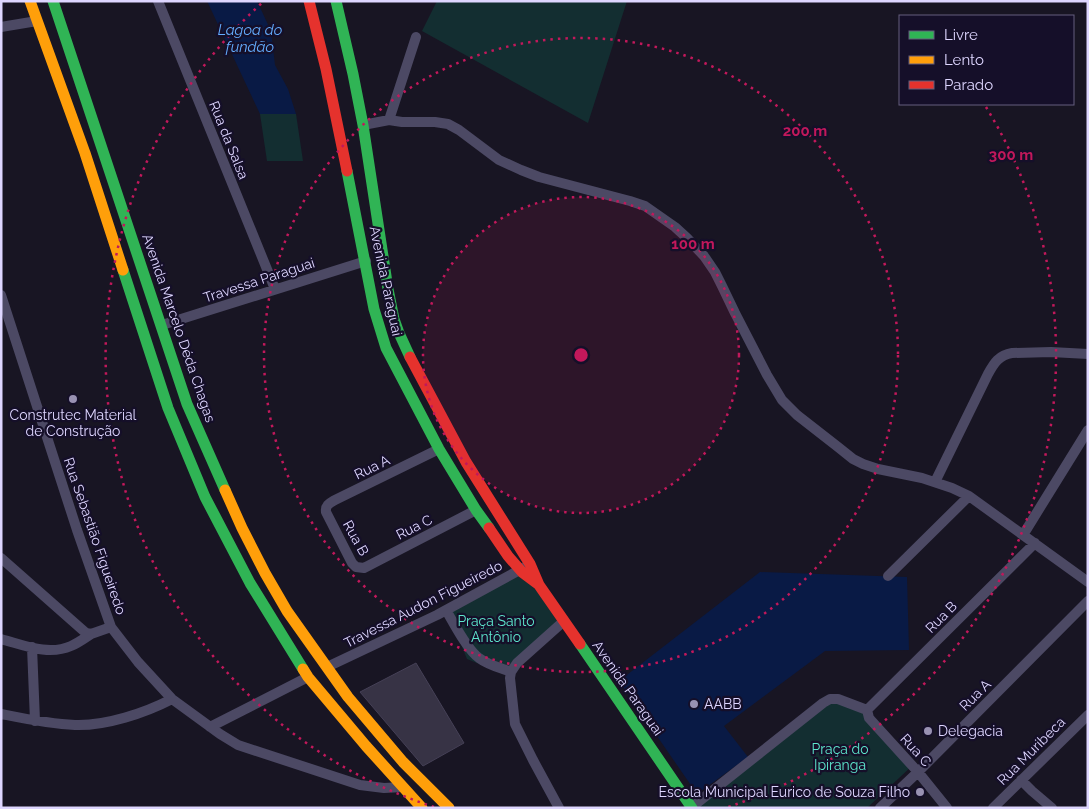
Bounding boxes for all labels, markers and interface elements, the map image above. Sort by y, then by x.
legend [899,15,1074,105]
water label: Lagoa do fundão [218,21,282,56]
text: Livre [944,26,978,44]
text: Lento [944,51,984,69]
text: Parado [944,76,993,94]
street label: Rua da Salsa [206,99,252,181]
text: 200 m [783,122,827,140]
text: 300 m [989,146,1033,164]
street label: Avenida Paraguai [367,225,405,337]
street label: Avenida Marcelo Déda Chagas [139,232,219,425]
text: 100 m [671,235,715,253]
street label: Travessa Paraguai [201,254,317,306]
centre of rings [572,346,590,364]
marker: Construtec Material de Construção [67,393,79,405]
place label: Construtec Material de Construção [10,407,137,439]
street label: Rua A [352,451,393,482]
street label: Rua Sebastião Figueiredo [61,455,129,617]
street label: Rua C [393,511,435,543]
street label: Rua B [340,518,372,558]
street label: Travessa Audon Figueiredo [341,557,505,651]
street label: Rua B [922,598,960,636]
park label: Praça Santo Antônio [457,613,535,645]
street label: Avenida Paraguai [589,638,667,738]
street label: Rua A [956,676,994,714]
place label: AABB [704,696,742,712]
marker: AABB [688,698,700,710]
street label: Rua Muribeca [994,714,1068,788]
place label: Delegacia [938,723,1003,739]
marker: Delegacia [922,725,934,737]
street label: Rua C [897,730,935,770]
park label: Praça do Ipiranga [811,741,869,773]
place label: Escola Municipal Eurico de Souza Filho [659,784,910,800]
marker: Escola Municipal Eurico de Souza Filho [914,786,926,798]

